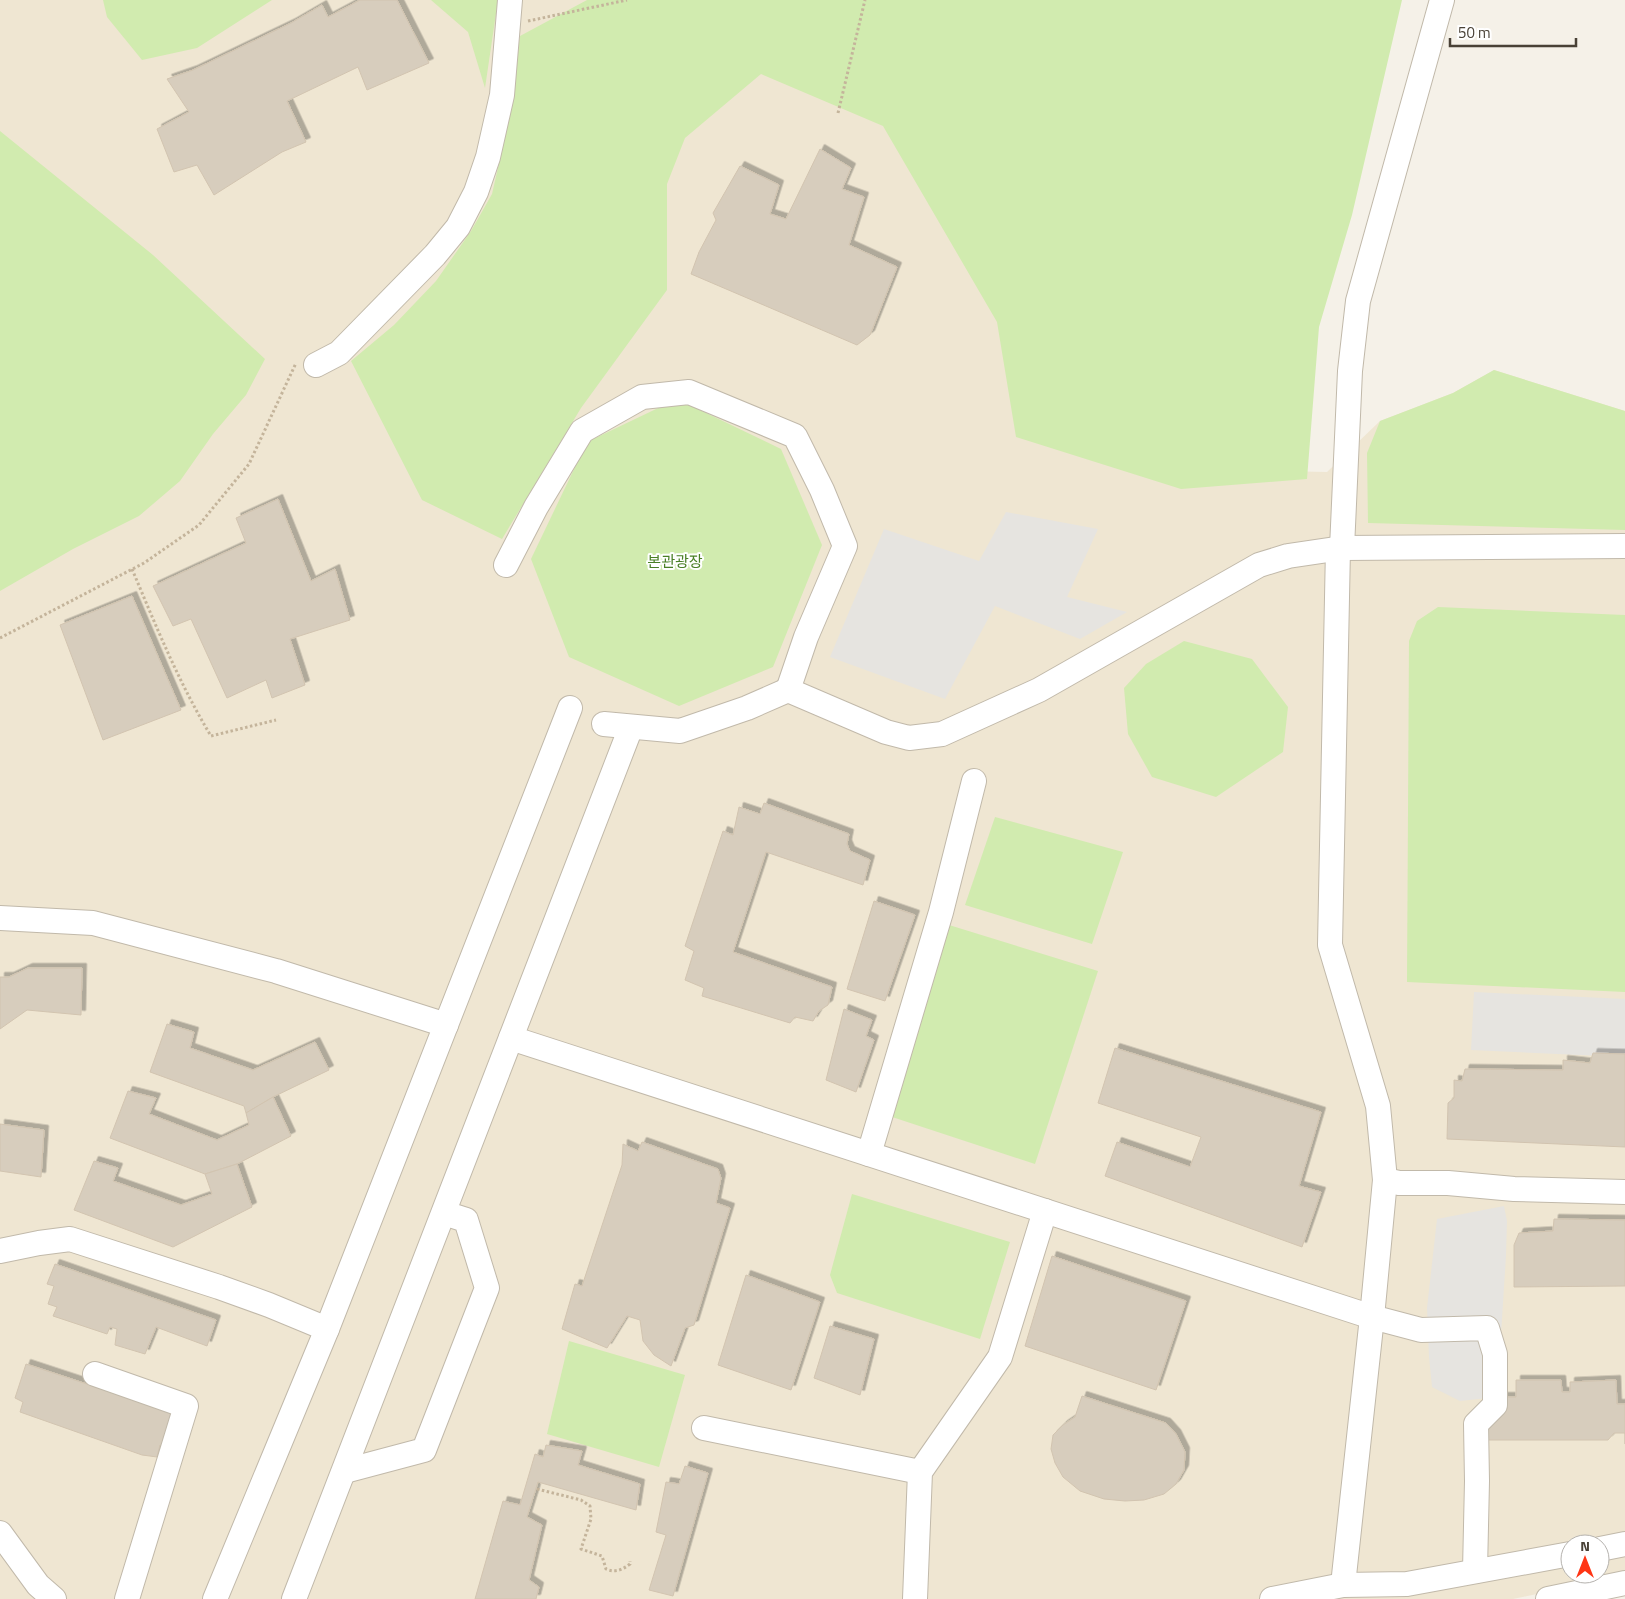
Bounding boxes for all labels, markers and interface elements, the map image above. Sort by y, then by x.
scale bar [1450,15,1576,47]
text: 50 m [1458,21,1491,44]
park label: 본관광장 [647,550,703,573]
north arrow [1560,1534,1610,1584]
text: N [1580,1535,1590,1556]

